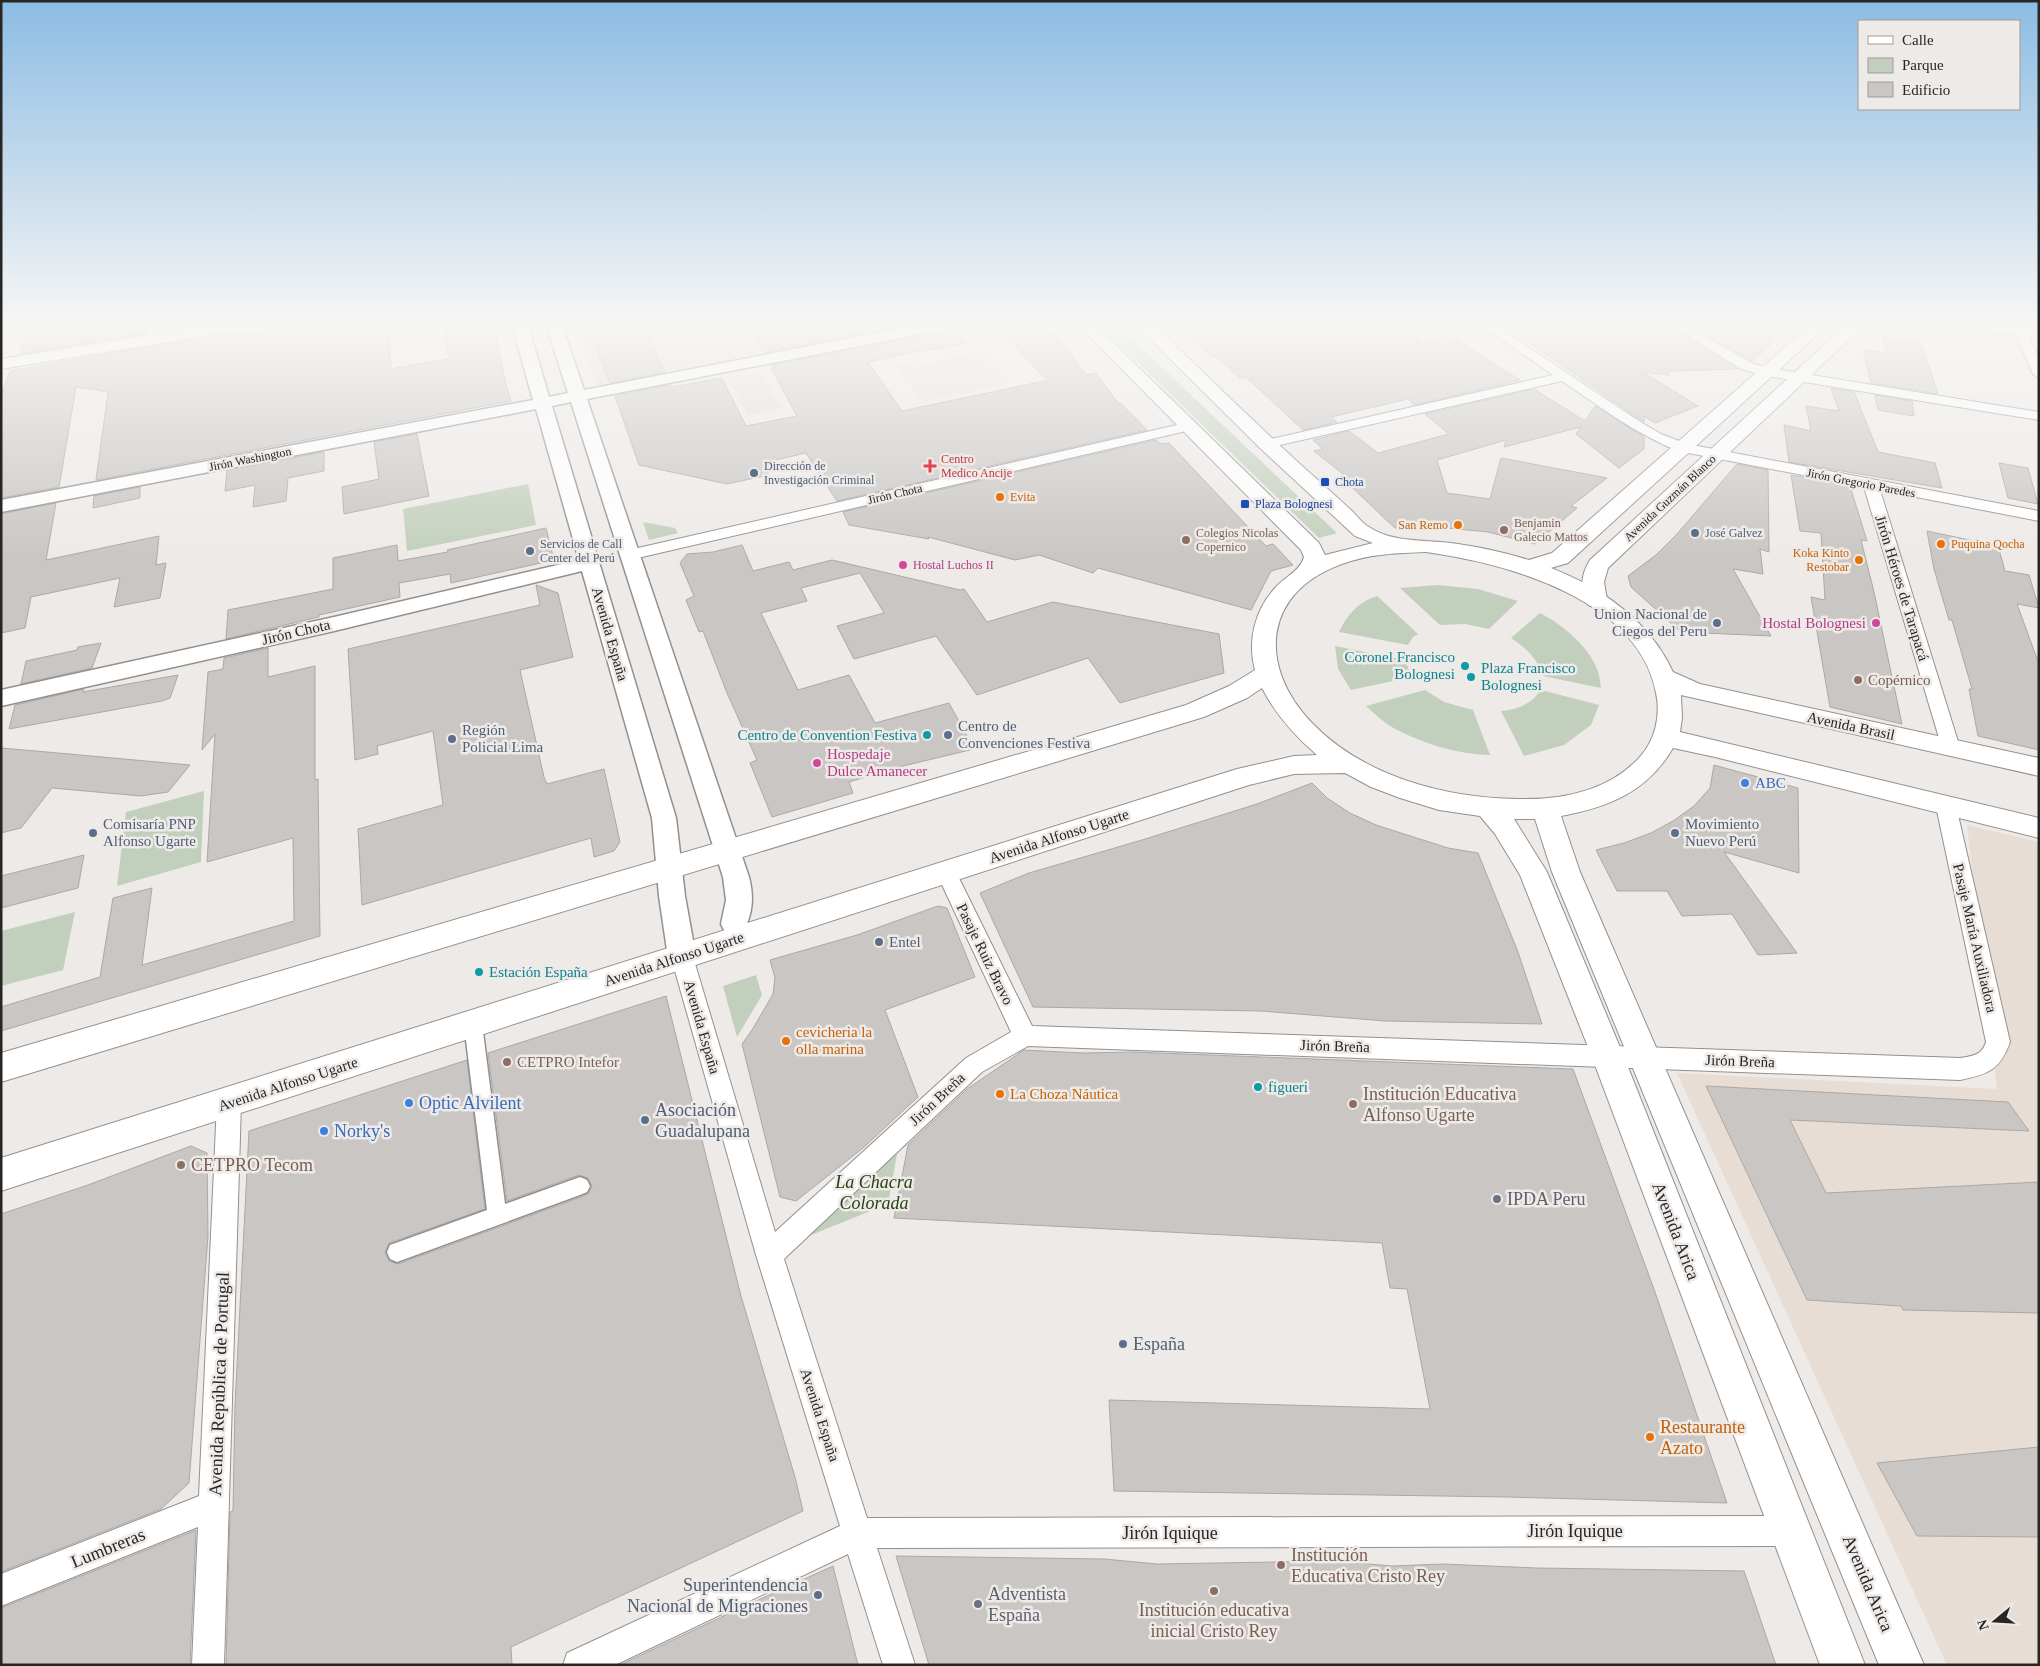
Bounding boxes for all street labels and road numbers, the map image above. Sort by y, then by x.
street label: Jirón Washington [208,444,292,474]
street label: Avenida Guzmán Blanco [1621,452,1719,544]
street label: Jirón Gregorio Paredes [1805,466,1917,500]
street label: Jirón Chota [866,481,924,507]
street label: Jirón Héroes de Tarapacá [1872,513,1932,663]
street label: Avenida España [589,585,631,683]
street label: Jirón Chota [260,616,332,648]
street label: Avenida Brasil [1806,709,1896,743]
street label: Avenida Alfonso Ugarte [987,806,1131,866]
street label: Pasaje María Auxiliadora [1950,862,2000,1014]
street label: Pasaje Ruiz Bravo [954,901,1016,1007]
street label: Avenida Alfonso Ugarte [602,929,746,989]
street label: Avenida España [681,978,723,1076]
street label: Jirón Breña [1300,1037,1370,1055]
street label: Jirón Breña [1705,1052,1775,1070]
street label: Avenida Alfonso Ugarte [216,1054,360,1114]
street label: Jirón Breña [906,1069,968,1129]
street label: Avenida Arica [1648,1179,1704,1283]
street label: Avenida República de Portugal [205,1272,233,1496]
street label: Avenida España [797,1367,843,1464]
street label: Jirón Iquique [1527,1521,1623,1541]
street label: Jirón Iquique [1122,1523,1218,1543]
street label: Lumbreras [68,1524,148,1572]
street label: Avenida Arica [1839,1532,1897,1634]

